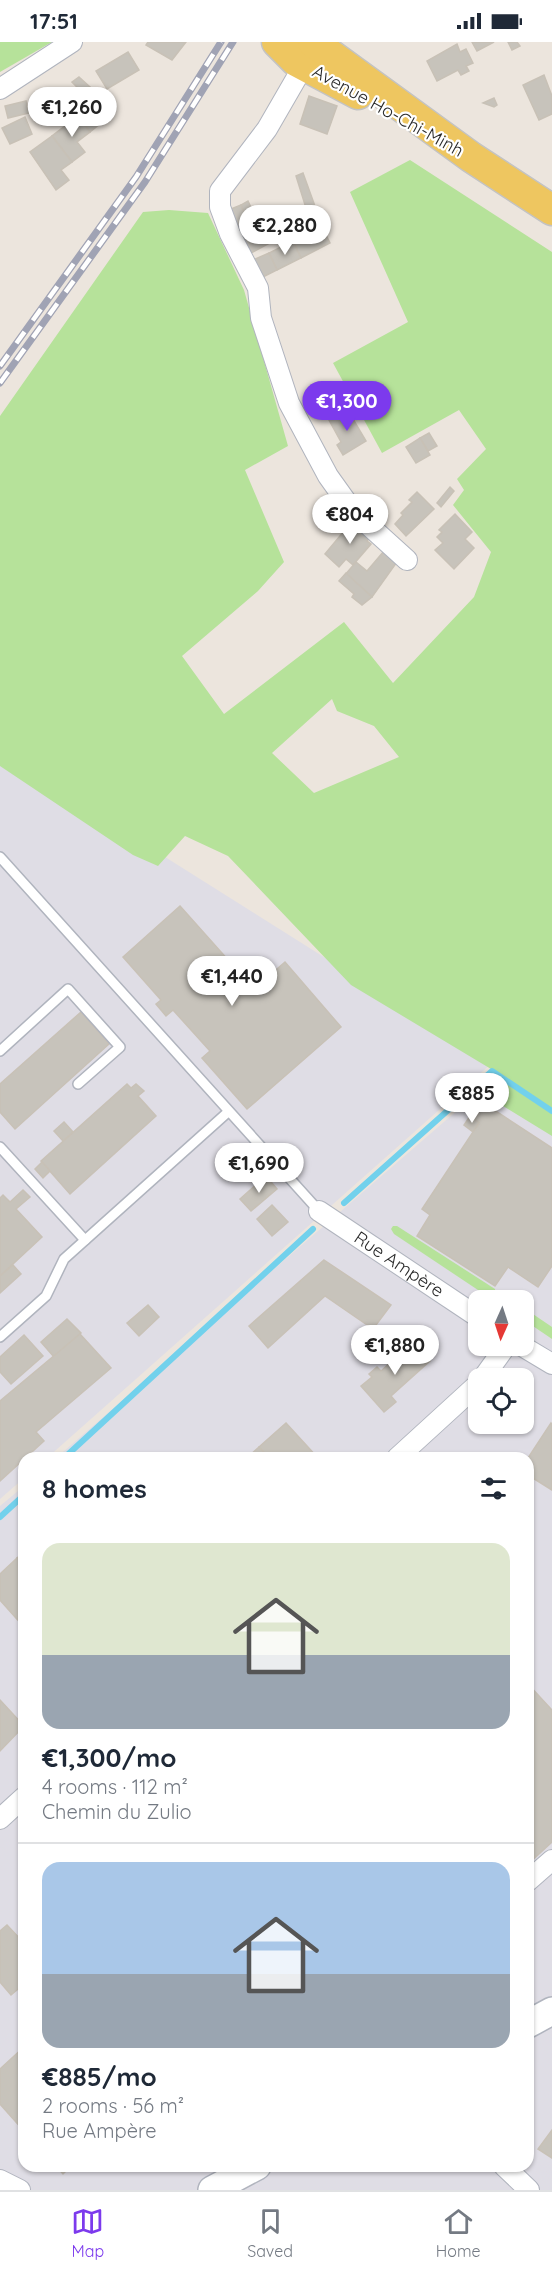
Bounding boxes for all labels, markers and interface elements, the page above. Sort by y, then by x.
text: 17:51 [30,7,78,35]
street label: Avenue Ho-Chi-Minh [309,59,468,162]
pin: €1,260 [23,87,121,138]
text: €1,260 [42,94,102,119]
pin: €2,280 [236,205,334,256]
text: €2,280 [253,212,317,237]
pin: €1,300 [298,381,396,432]
text: €1,300 [316,388,378,413]
pin: €804 [314,494,386,545]
text: €804 [326,501,374,526]
pin: €1,440 [183,956,281,1007]
text: €1,440 [201,963,263,988]
pin: €885 [436,1073,508,1124]
text: €885 [449,1080,495,1105]
pin: €1,690 [210,1143,308,1194]
text: €1,690 [229,1150,289,1175]
street label: Rue Ampère [350,1226,448,1302]
north arrow [468,1290,534,1356]
map controls [468,1290,534,1434]
pin: €1,880 [346,1325,444,1376]
text: €1,880 [365,1332,425,1357]
button: locate [468,1368,534,1434]
text: 8 homes [42,1472,147,1505]
icon: filters [477,1472,510,1505]
icon: home [222,1582,330,1690]
text: €1,300/mo [42,1741,176,1774]
text: 4 rooms · 112 m² [42,1774,188,1799]
text: Chemin du Zulio [42,1799,192,1824]
icon: home [222,1901,330,2009]
text: €885/mo [42,2060,157,2093]
text: 2 rooms · 56 m² [42,2093,184,2118]
text: Rue Ampère [42,2118,157,2143]
tab: Map [71,2205,104,2261]
tab: Saved [247,2205,293,2261]
tab: Home [436,2205,481,2261]

